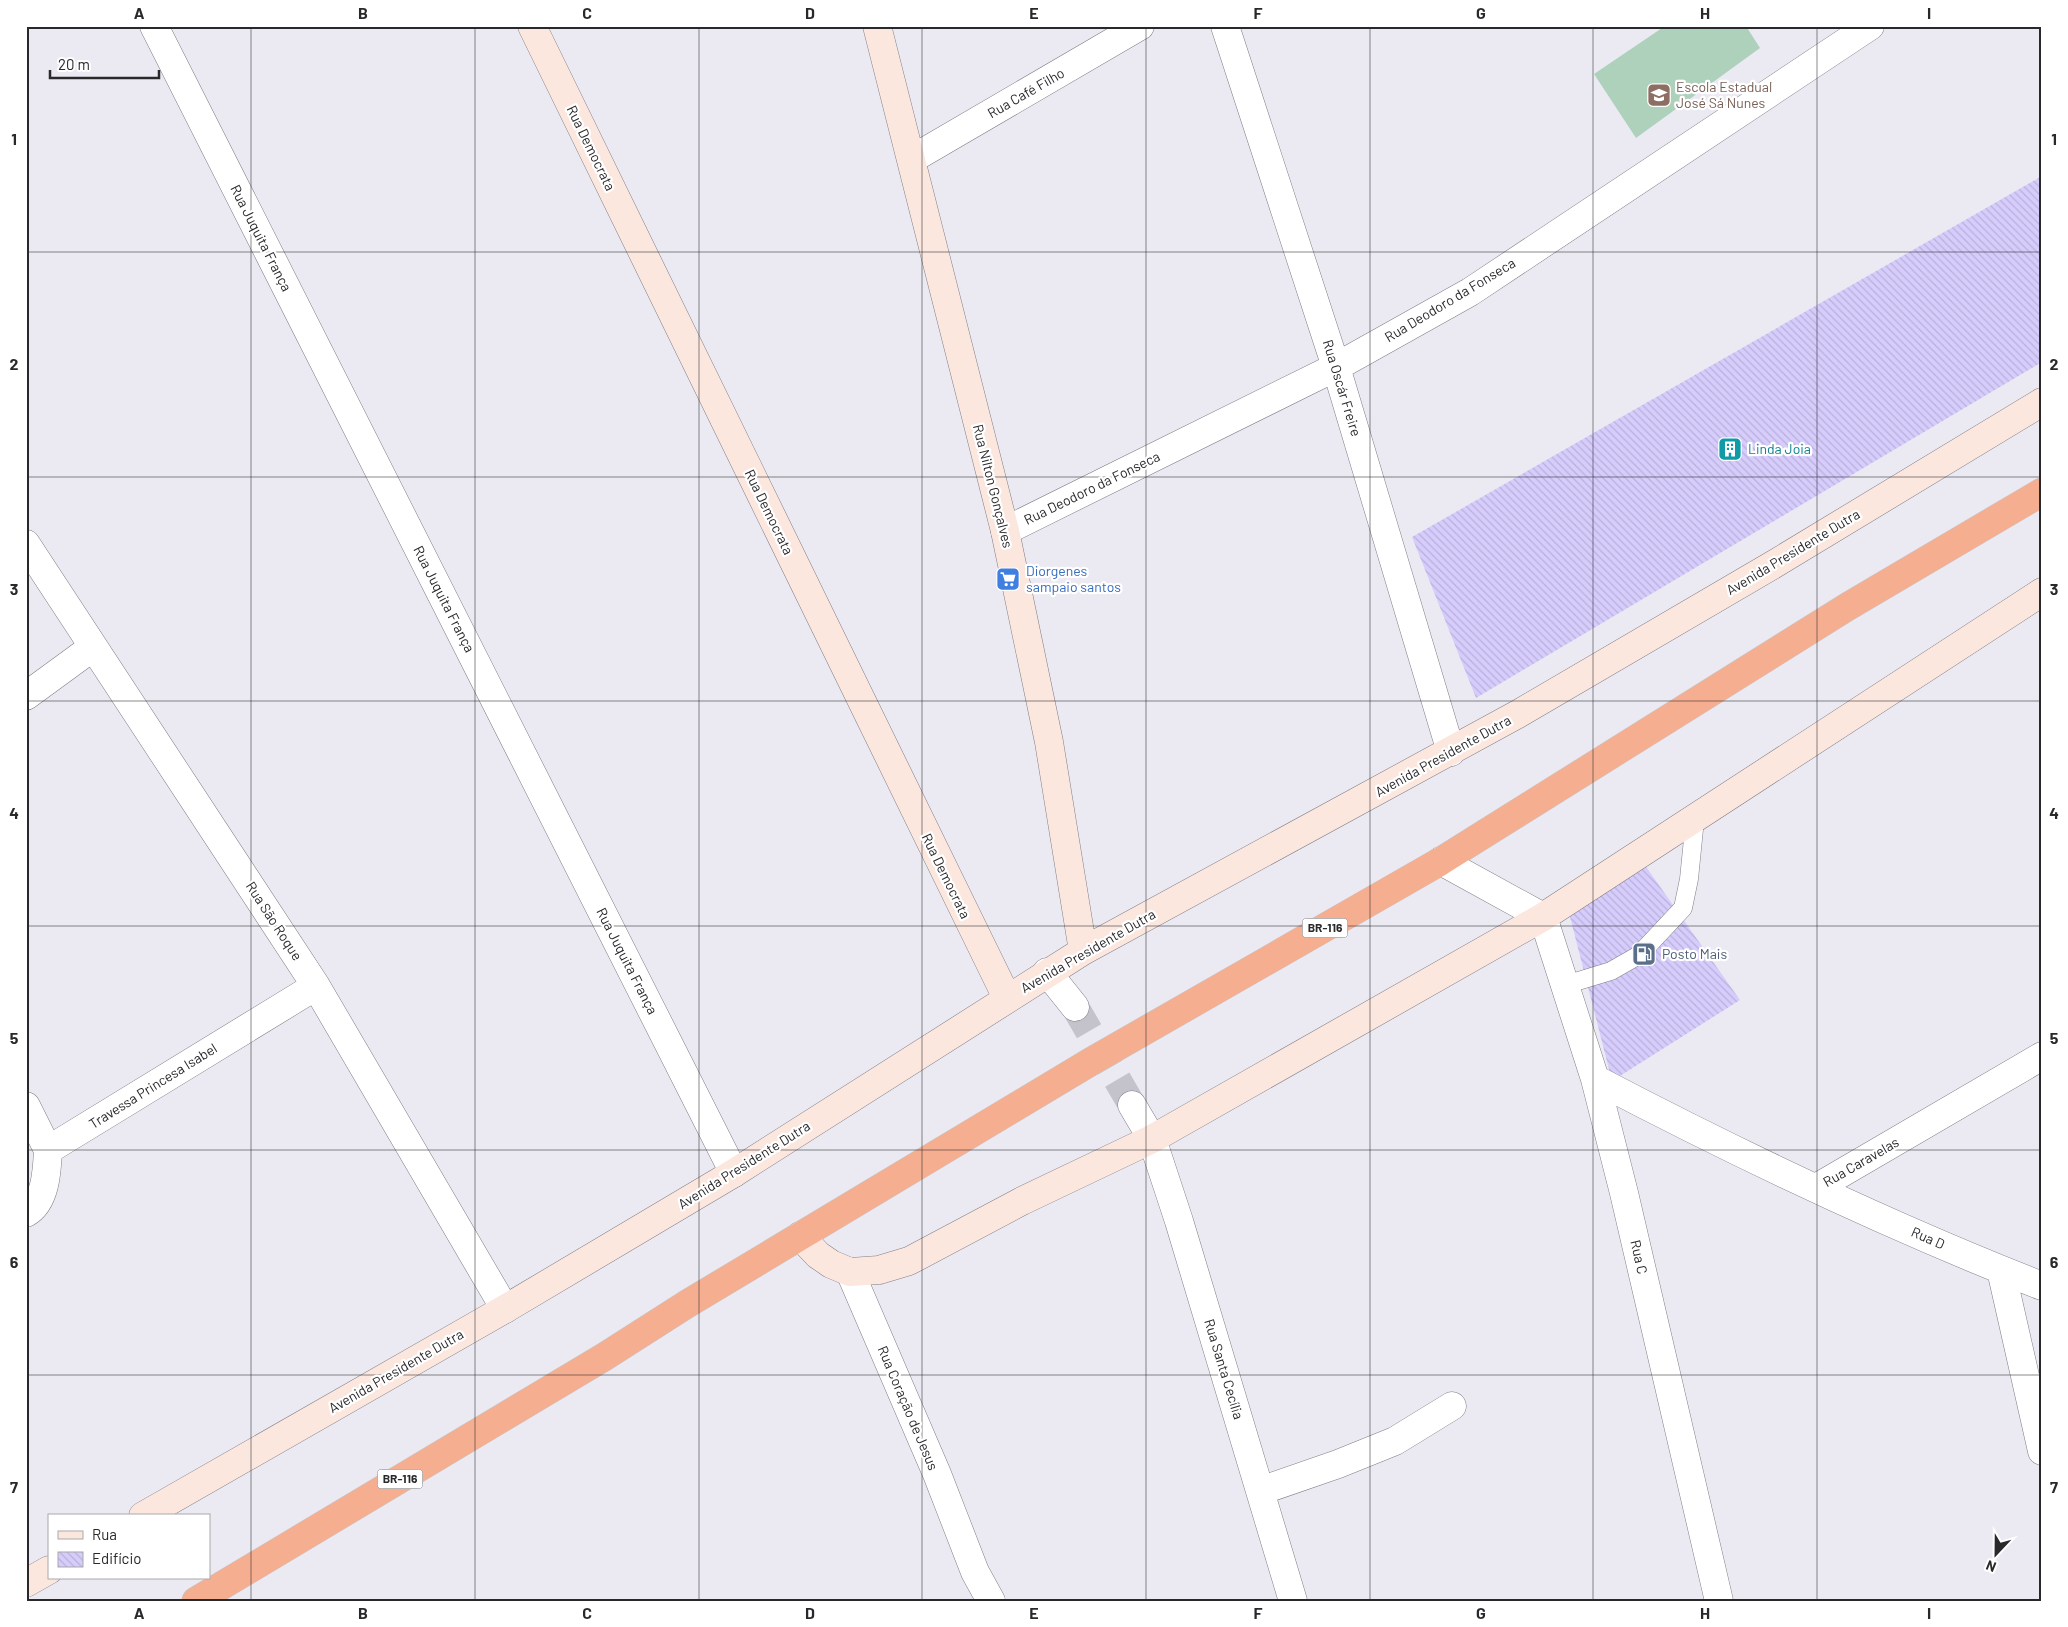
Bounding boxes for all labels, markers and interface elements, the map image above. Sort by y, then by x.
text: A [134,3,145,22]
text: B [358,3,368,22]
text: C [582,3,592,22]
text: D [805,3,815,22]
text: E [1029,3,1039,22]
text: F [1254,3,1263,22]
text: G [1476,3,1486,22]
text: H [1700,3,1710,22]
text: I [1927,3,1931,22]
scale bar [50,48,159,80]
text: 20 m [58,55,90,73]
street label: Rua Café Filho [984,64,1067,121]
place label: Escola Estadual José Sá Nunes [1676,78,1772,111]
school or university icon: Escola Estadual José Sá Nunes [1646,82,1672,108]
street label: Rua Democrata [563,102,619,193]
text: 1 [11,129,17,148]
text: 1 [2051,129,2057,148]
street label: Rua Juquita França [227,182,296,294]
street label: Rua Deodoro da Fonseca [1381,254,1518,345]
street label: Rua Oscár Freire [1320,337,1365,438]
text: 2 [10,354,19,373]
text: 2 [2050,354,2059,373]
street label: Rua Nilton Gonçalves [970,422,1017,550]
building icon: Linda Joia [1717,436,1743,462]
place label: Linda Joia [1748,440,1811,457]
street label: Rua Deodoro da Fonseca [1021,447,1163,528]
street label: Rua Democrata [741,466,797,557]
street label: Avenida Presidente Dutra [1723,505,1863,598]
street label: Rua Juquita França [410,543,479,655]
place label: Diorgenes sampaio santos [1026,562,1121,595]
supermarket icon: Diorgenes sampaio santos [995,566,1021,592]
text: 3 [10,579,18,598]
text: 3 [2050,579,2058,598]
street label: Avenida Presidente Dutra [1372,711,1514,800]
text: 4 [9,803,19,822]
text: 4 [2049,803,2059,822]
street label: Rua Democrata [918,830,974,921]
street label: Rua São Roque [243,878,306,963]
street label: Rua Juquita França [593,905,662,1017]
street label: Avenida Presidente Dutra [1017,905,1158,996]
road number: BR-116 [1302,918,1348,938]
fuel station icon: Posto Mais [1631,941,1657,967]
place label: Posto Mais [1662,945,1727,962]
text: 5 [10,1028,19,1047]
text: 5 [2050,1028,2059,1047]
street label: Travessa Princesa Isabel [86,1039,220,1132]
street label: Avenida Presidente Dutra [674,1117,813,1212]
street label: Rua Caravelas [1820,1133,1902,1190]
street label: Rua D [1909,1223,1948,1252]
street label: Rua C [1627,1238,1652,1276]
text: 6 [10,1252,19,1271]
text: 6 [2050,1252,2059,1271]
street label: Rua Santa Cecília [1201,1317,1248,1421]
street label: Avenida Presidente Dutra [325,1325,466,1416]
street label: Rua Coração de Jesus [875,1343,942,1473]
road number: BR-116 [378,1470,422,1488]
text: 7 [10,1477,18,1496]
text: 7 [2050,1477,2058,1496]
legend [48,1514,210,1580]
text: Rua [92,1525,117,1543]
north arrow [1970,1530,2020,1580]
text: Edifício [92,1549,141,1567]
text: N [1983,1557,1998,1576]
text: A [134,1603,145,1622]
text: B [358,1603,368,1622]
text: C [582,1603,592,1622]
text: D [805,1603,815,1622]
text: E [1029,1603,1039,1622]
text: F [1254,1603,1263,1622]
text: G [1476,1603,1486,1622]
text: H [1700,1603,1710,1622]
text: I [1927,1603,1931,1622]

